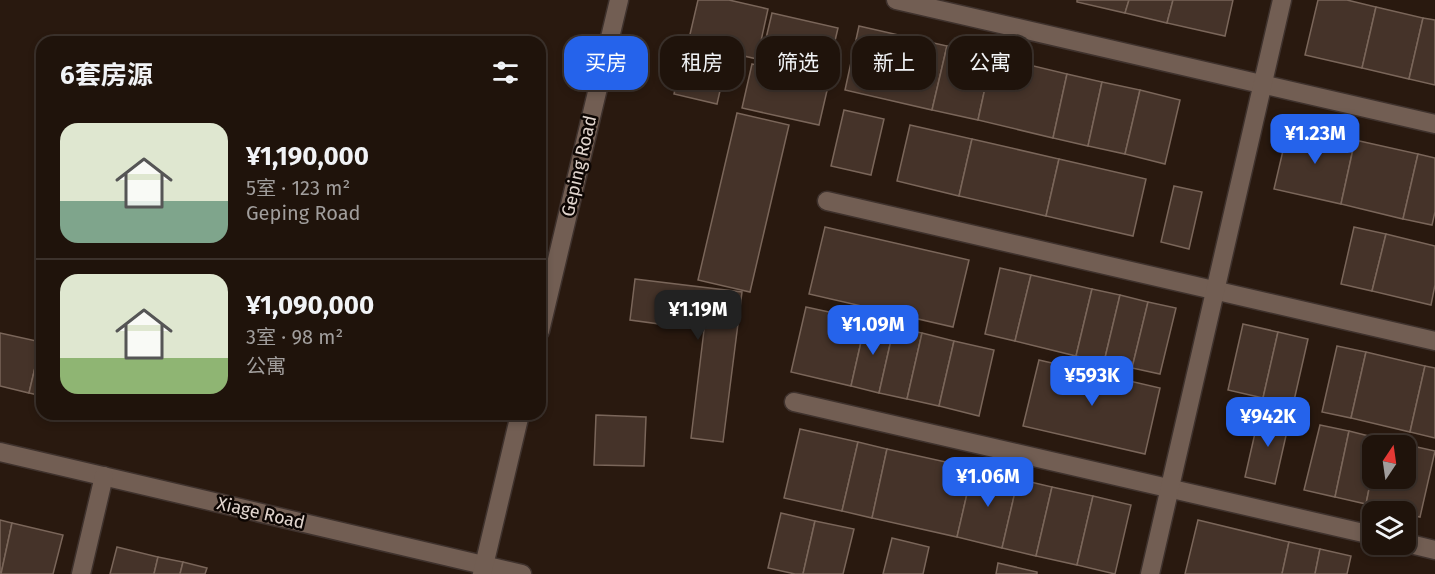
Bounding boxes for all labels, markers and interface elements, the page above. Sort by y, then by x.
chip: 买房 [564,36,648,90]
chip: 租房 [660,36,744,90]
chip: 筛选 [756,36,840,90]
chip: 新上 [852,36,936,90]
chip: 公寓 [948,36,1032,90]
icon: filters [489,56,522,89]
text: 6套房源 [60,60,153,91]
street label: Geping Road [557,113,601,219]
pin: ¥1.23M [1266,114,1364,165]
text: ¥1.23M [1284,121,1346,145]
text: ¥1,190,000 [246,141,369,172]
icon: home [108,147,180,219]
text: 5室 · 123 m² [246,176,350,200]
text: Geping Road [246,201,361,225]
text: ¥1,090,000 [246,290,374,321]
pin: ¥1.19M [649,290,747,341]
text: ¥1.19M [668,297,728,321]
icon: home [108,298,180,370]
pin: ¥1.09M [824,305,922,356]
text: ¥1.09M [842,312,904,336]
text: 3室 · 98 m² [246,325,343,349]
text: 公寓 [246,354,286,378]
pin: ¥593K [1050,356,1134,407]
text: ¥593K [1064,363,1120,387]
pin: ¥942K [1226,397,1310,448]
text: ¥942K [1240,404,1296,428]
north arrow [1362,435,1416,489]
map controls [1362,435,1416,555]
pin: ¥1.06M [939,457,1037,508]
text: ¥1.06M [956,464,1020,488]
street label: Xiage Road [215,492,307,534]
button: layers [1362,501,1416,555]

